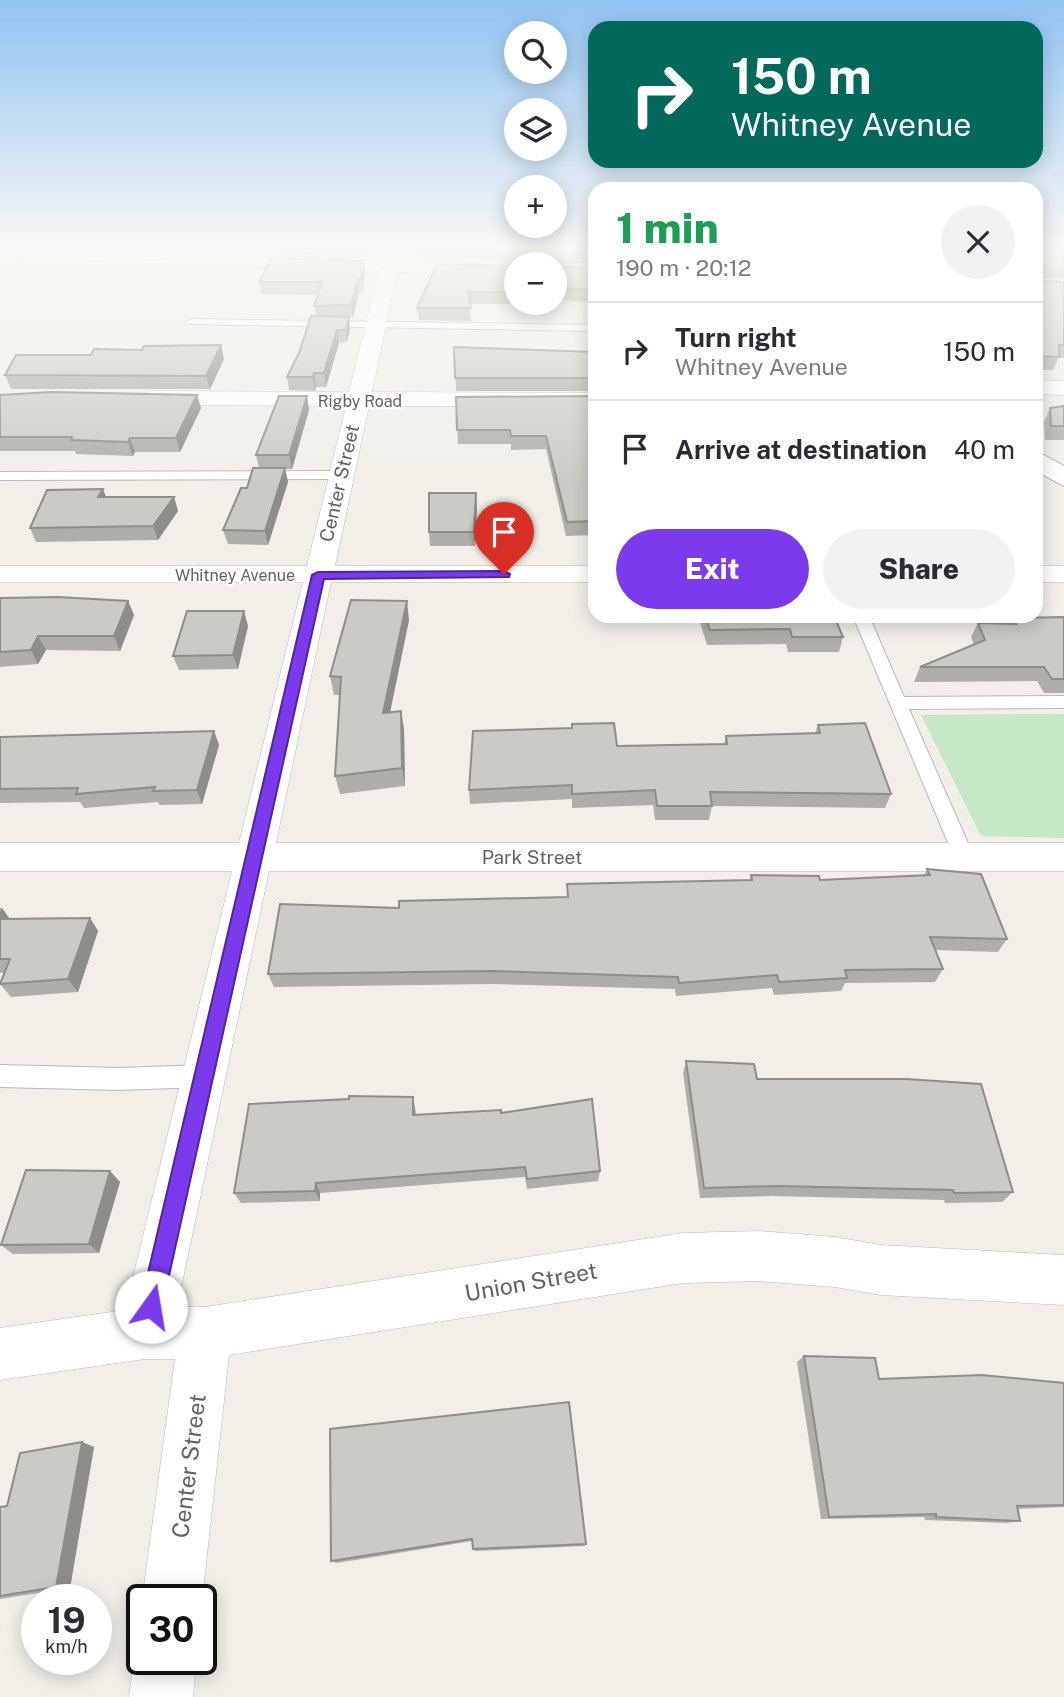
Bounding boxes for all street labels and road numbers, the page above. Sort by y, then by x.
street label: Rigby Road [318,392,402,411]
street label: Center Street [315,422,363,544]
street label: Whitney Avenue [175,566,295,585]
street label: Park Street [482,846,582,868]
street label: Union Street [463,1257,599,1306]
street label: Center Street [166,1392,211,1540]

